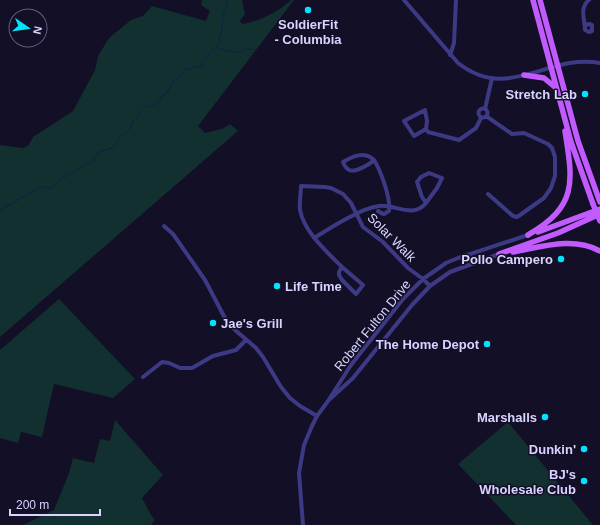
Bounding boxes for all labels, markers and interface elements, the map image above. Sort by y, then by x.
marker: SoldierFit - Columbia [303,5,313,15]
north arrow [8,8,48,48]
place label: SoldierFit - Columbia [274,17,342,47]
text: N [31,25,44,36]
place label: Stretch Lab [505,87,577,102]
marker: Stretch Lab [580,89,590,99]
street label: Solar Walk [364,210,419,265]
place label: Pollo Campero [461,252,553,267]
marker: Pollo Campero [556,254,566,264]
street label: Robert Fulton Drive [331,277,414,374]
place label: Life Time [285,279,342,294]
marker: Life Time [272,281,282,291]
place label: Jae's Grill [221,316,283,331]
marker: Jae's Grill [208,318,218,328]
place label: The Home Depot [376,337,480,352]
marker: The Home Depot [482,339,492,349]
place label: Marshalls [477,410,537,425]
marker: Marshalls [540,412,550,422]
place label: Dunkin' [529,442,576,457]
marker: Dunkin' [579,444,589,454]
place label: BJ's Wholesale Club [479,467,576,497]
marker: BJ's Wholesale Club [579,476,589,486]
scale bar [10,491,100,517]
text: 200 m [16,498,49,512]

